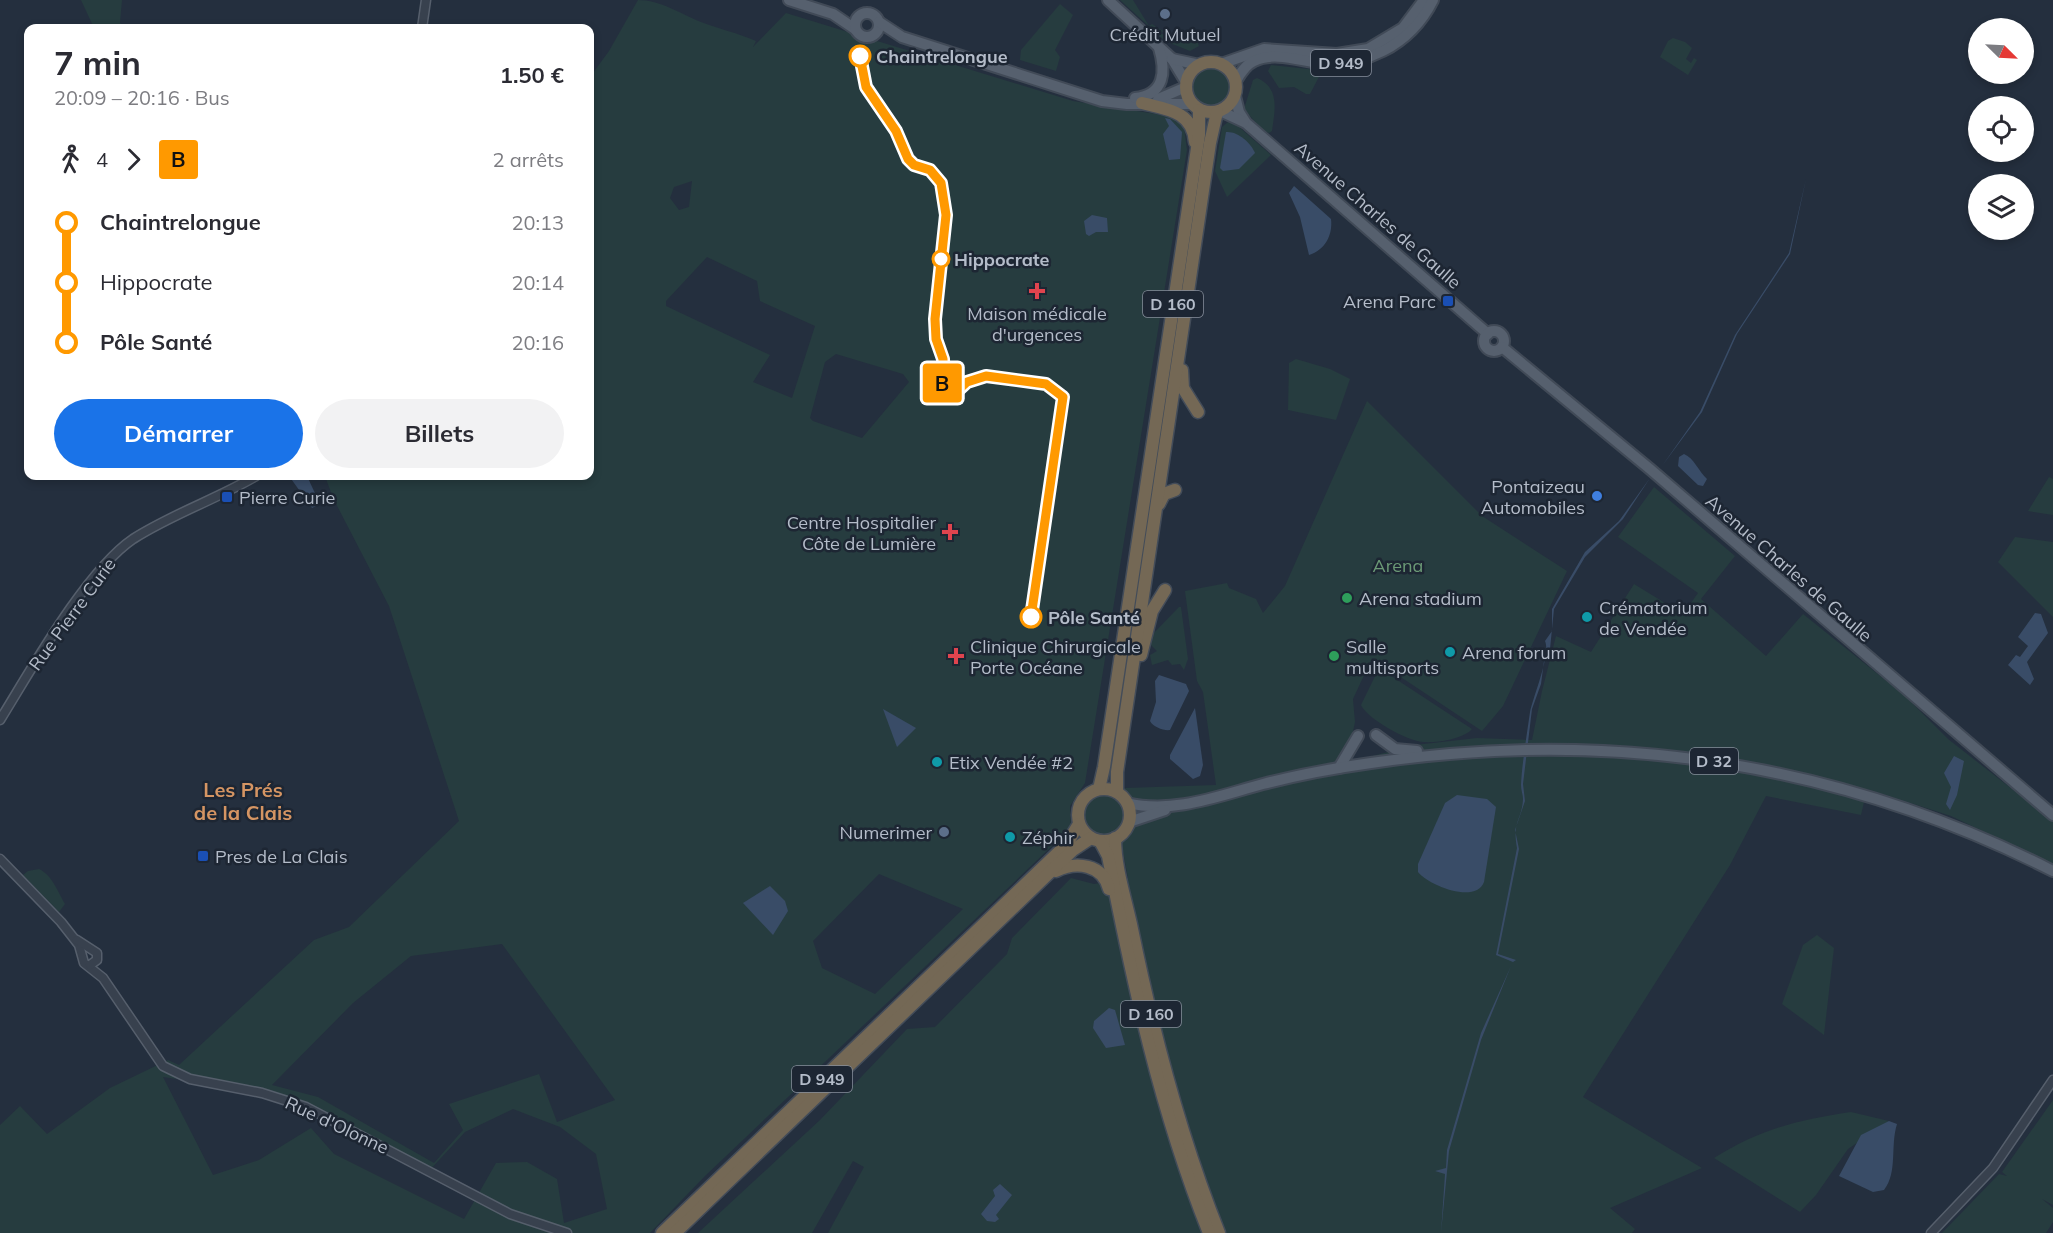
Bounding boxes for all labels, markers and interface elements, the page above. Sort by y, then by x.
marker: Crédit Mutuel [1158,7,1172,21]
north arrow [1968,18,2034,84]
map controls [1968,18,2034,240]
place label: Crédit Mutuel [1109,23,1221,46]
text: 7 min [54,42,141,83]
marker: Chaintrelongue [849,45,871,67]
place label: Chaintrelongue [876,45,1008,68]
road number: D 949 [1311,50,1371,76]
text: 1.50 € [500,61,564,89]
text: 20:09 – 20:16 · Bus [54,85,230,110]
button: locate [1968,96,2034,162]
street label: Avenue Charles de Gaulle [1290,136,1466,294]
icon: walk [54,143,87,176]
icon: forward [117,143,150,176]
text: B [171,146,186,172]
text: 4 [96,147,108,172]
text: 2 arrêts [493,147,564,172]
button: layers [1968,174,2034,240]
text: Chaintrelongue [100,208,261,236]
text: 20:13 [511,210,564,235]
place label: Hippocrate [954,248,1050,271]
marker: Hippocrate [932,250,950,268]
text: Hippocrate [100,268,213,296]
text: 20:14 [511,270,564,295]
marker: Maison médicale d'urgences [1028,282,1046,300]
place label: Arena Parc [1343,290,1436,313]
road number: D 160 [1143,291,1203,317]
marker: Arena Parc [1441,294,1455,308]
place label: Maison médicale d'urgences [967,302,1107,346]
text: Pôle Santé [100,328,212,356]
text: 20:16 [511,330,564,355]
line badge: B [922,364,962,403]
text: B [935,370,949,396]
button: Démarrer [54,399,303,468]
button: Billets [315,399,564,468]
place label: Pontaizeau Automobiles [1481,475,1585,519]
place label: Pierre Curie [239,486,335,509]
marker: Pontaizeau Automobiles [1590,489,1604,503]
street label: Avenue Charles de Gaulle [1701,489,1877,647]
marker: Pierre Curie [220,490,234,504]
place label: Centre Hospitalier Côte de Lumière [787,511,936,555]
marker: Centre Hospitalier Côte de Lumière [941,523,959,541]
street label: Rue Pierre Curie [23,553,121,675]
park label: Arena [1373,554,1423,577]
place label: Arena stadium [1359,587,1482,610]
marker: Arena stadium [1340,591,1354,605]
place label: Crématorium de Vendée [1599,596,1708,640]
marker: Pôle Santé [1020,606,1042,628]
place label: Pôle Santé [1048,606,1140,629]
marker: Crématorium de Vendée [1580,610,1594,624]
place label: Clinique Chirurgicale Porte Océane [970,635,1141,679]
place label: Salle multisports [1346,635,1439,679]
place label: Arena forum [1462,641,1566,664]
marker: Arena forum [1443,645,1457,659]
marker: Clinique Chirurgicale Porte Océane [947,647,965,665]
marker: Salle multisports [1327,649,1341,663]
road number: D 32 [1690,748,1738,774]
place label: Etix Vendée #2 [949,751,1073,774]
marker: Etix Vendée #2 [930,755,944,769]
district label: Les Prés de la Clais [194,777,292,825]
place label: Numerimer [840,821,932,844]
marker: Numerimer [937,825,951,839]
place label: Zéphir [1022,826,1075,849]
marker: Zéphir [1003,830,1017,844]
place label: Pres de La Clais [215,845,348,868]
marker: Pres de La Clais [196,849,210,863]
road number: D 160 [1121,1001,1181,1027]
road number: D 949 [792,1066,852,1092]
street label: Rue d'Olonne [282,1091,392,1159]

